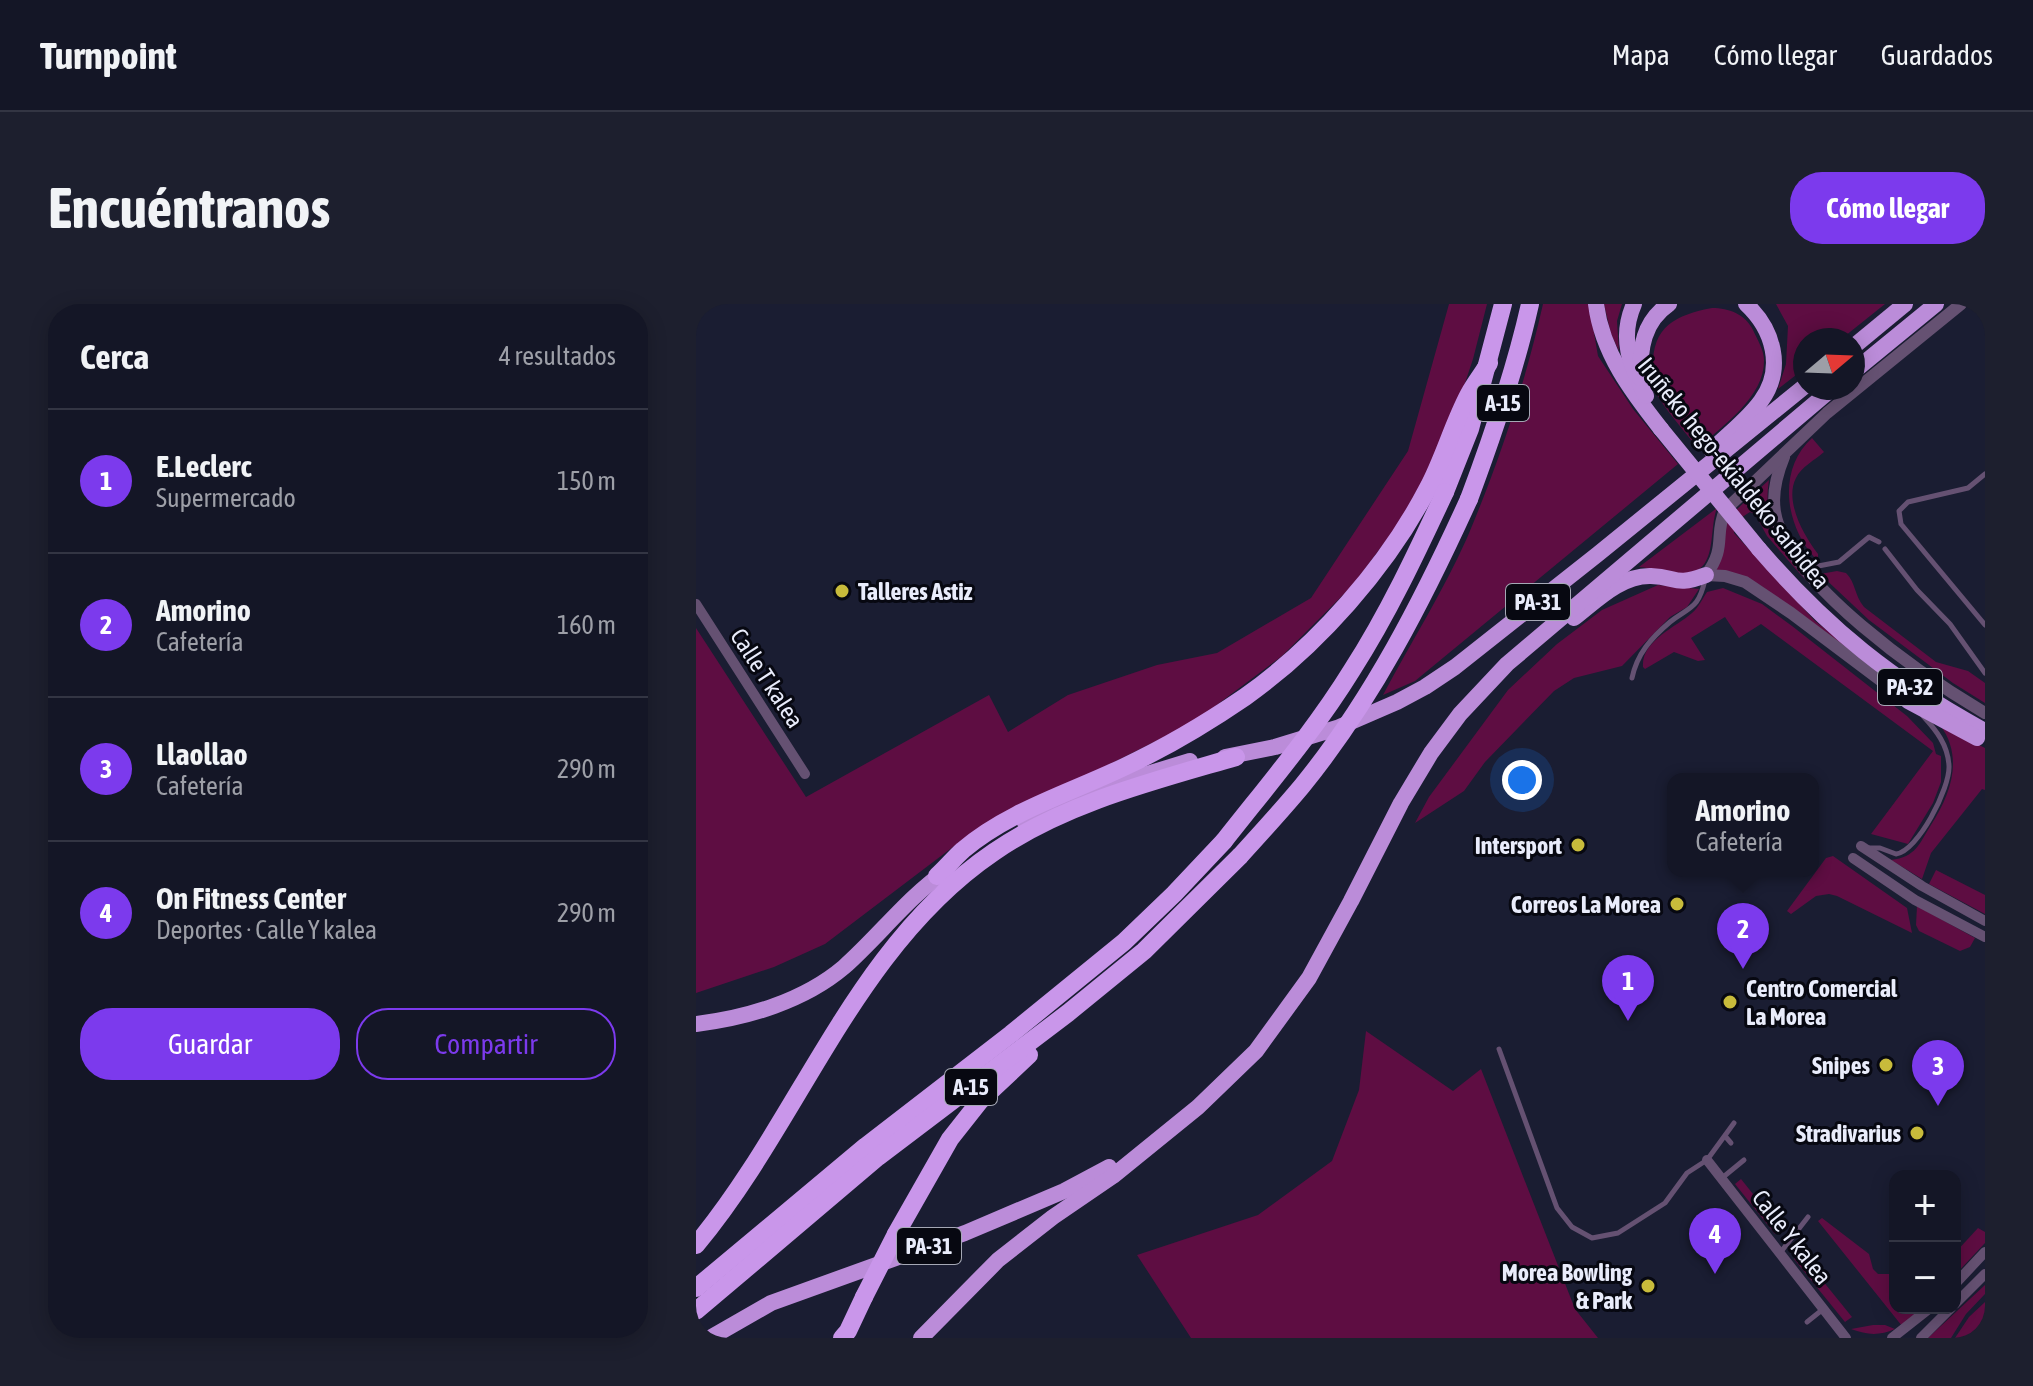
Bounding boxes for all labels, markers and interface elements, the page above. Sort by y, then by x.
text: Turnpoint [40,34,177,77]
text: Mapa [1612,39,1670,71]
text: Cómo llegar [1714,39,1837,71]
text: Guardados [1881,39,1993,71]
button: Cómo llegar [1790,172,1985,244]
text: Encuéntranos [48,176,330,240]
north arrow [1793,328,1865,400]
text: Cerca [80,337,149,376]
text: 4 resultados [499,341,616,371]
street label: Iruñeko hego-ekialdeko sarbidea [1633,352,1835,594]
road number: A-15 [1477,385,1529,421]
text: E.Leclerc [156,449,252,483]
text: 1 [100,466,112,496]
text: 150 m [557,466,616,496]
text: Supermercado [156,483,296,513]
place label: Talleres Astiz [858,578,973,605]
marker: Talleres Astiz [833,582,851,600]
road number: PA-31 [1506,584,1570,620]
text: Amorino [156,593,251,627]
text: 2 [100,610,112,640]
text: 160 m [557,610,616,640]
street label: Calle T kalea [725,624,809,732]
text: Cafetería [156,627,244,657]
road number: PA-32 [1878,669,1942,705]
text: Llaollao [156,737,248,771]
text: 3 [100,754,112,784]
text: 290 m [557,754,616,784]
your location [1502,760,1542,800]
text: Cafetería [156,771,244,801]
popup [1667,773,1819,877]
text: Amorino [1696,793,1790,827]
text: Cafetería [1696,827,1783,857]
place label: Intersport [1475,832,1562,859]
marker: Intersport [1569,836,1587,854]
text: On Fitness Center [156,881,346,915]
place label: Correos La Morea [1511,891,1661,918]
marker: Correos La Morea [1668,895,1686,913]
text: 4 [100,898,112,928]
text: 290 m [557,898,616,928]
pin: 2 [1717,903,1769,969]
text: Deportes · Calle Y kalea [156,915,377,945]
pin: 1 [1602,955,1654,1021]
place label: Centro Comercial La Morea [1746,975,1898,1030]
marker: Centro Comercial La Morea [1721,993,1739,1011]
button: Guardar [80,1008,340,1080]
button: Compartir [356,1008,616,1080]
pin: 3 [1912,1040,1964,1106]
place label: Snipes [1812,1052,1871,1079]
marker: Snipes [1877,1056,1895,1074]
road number: A-15 [945,1069,997,1105]
place label: Stradivarius [1796,1120,1902,1147]
marker: Stradivarius [1908,1124,1926,1142]
map controls [1889,1170,1961,1314]
button: + [1889,1170,1961,1242]
street label: Calle Y kalea [1747,1184,1837,1290]
pin: 4 [1689,1208,1741,1274]
road number: PA-31 [897,1228,961,1264]
button: − [1889,1242,1961,1314]
place label: Morea Bowling & Park [1502,1259,1633,1314]
marker: Morea Bowling & Park [1639,1277,1657,1295]

